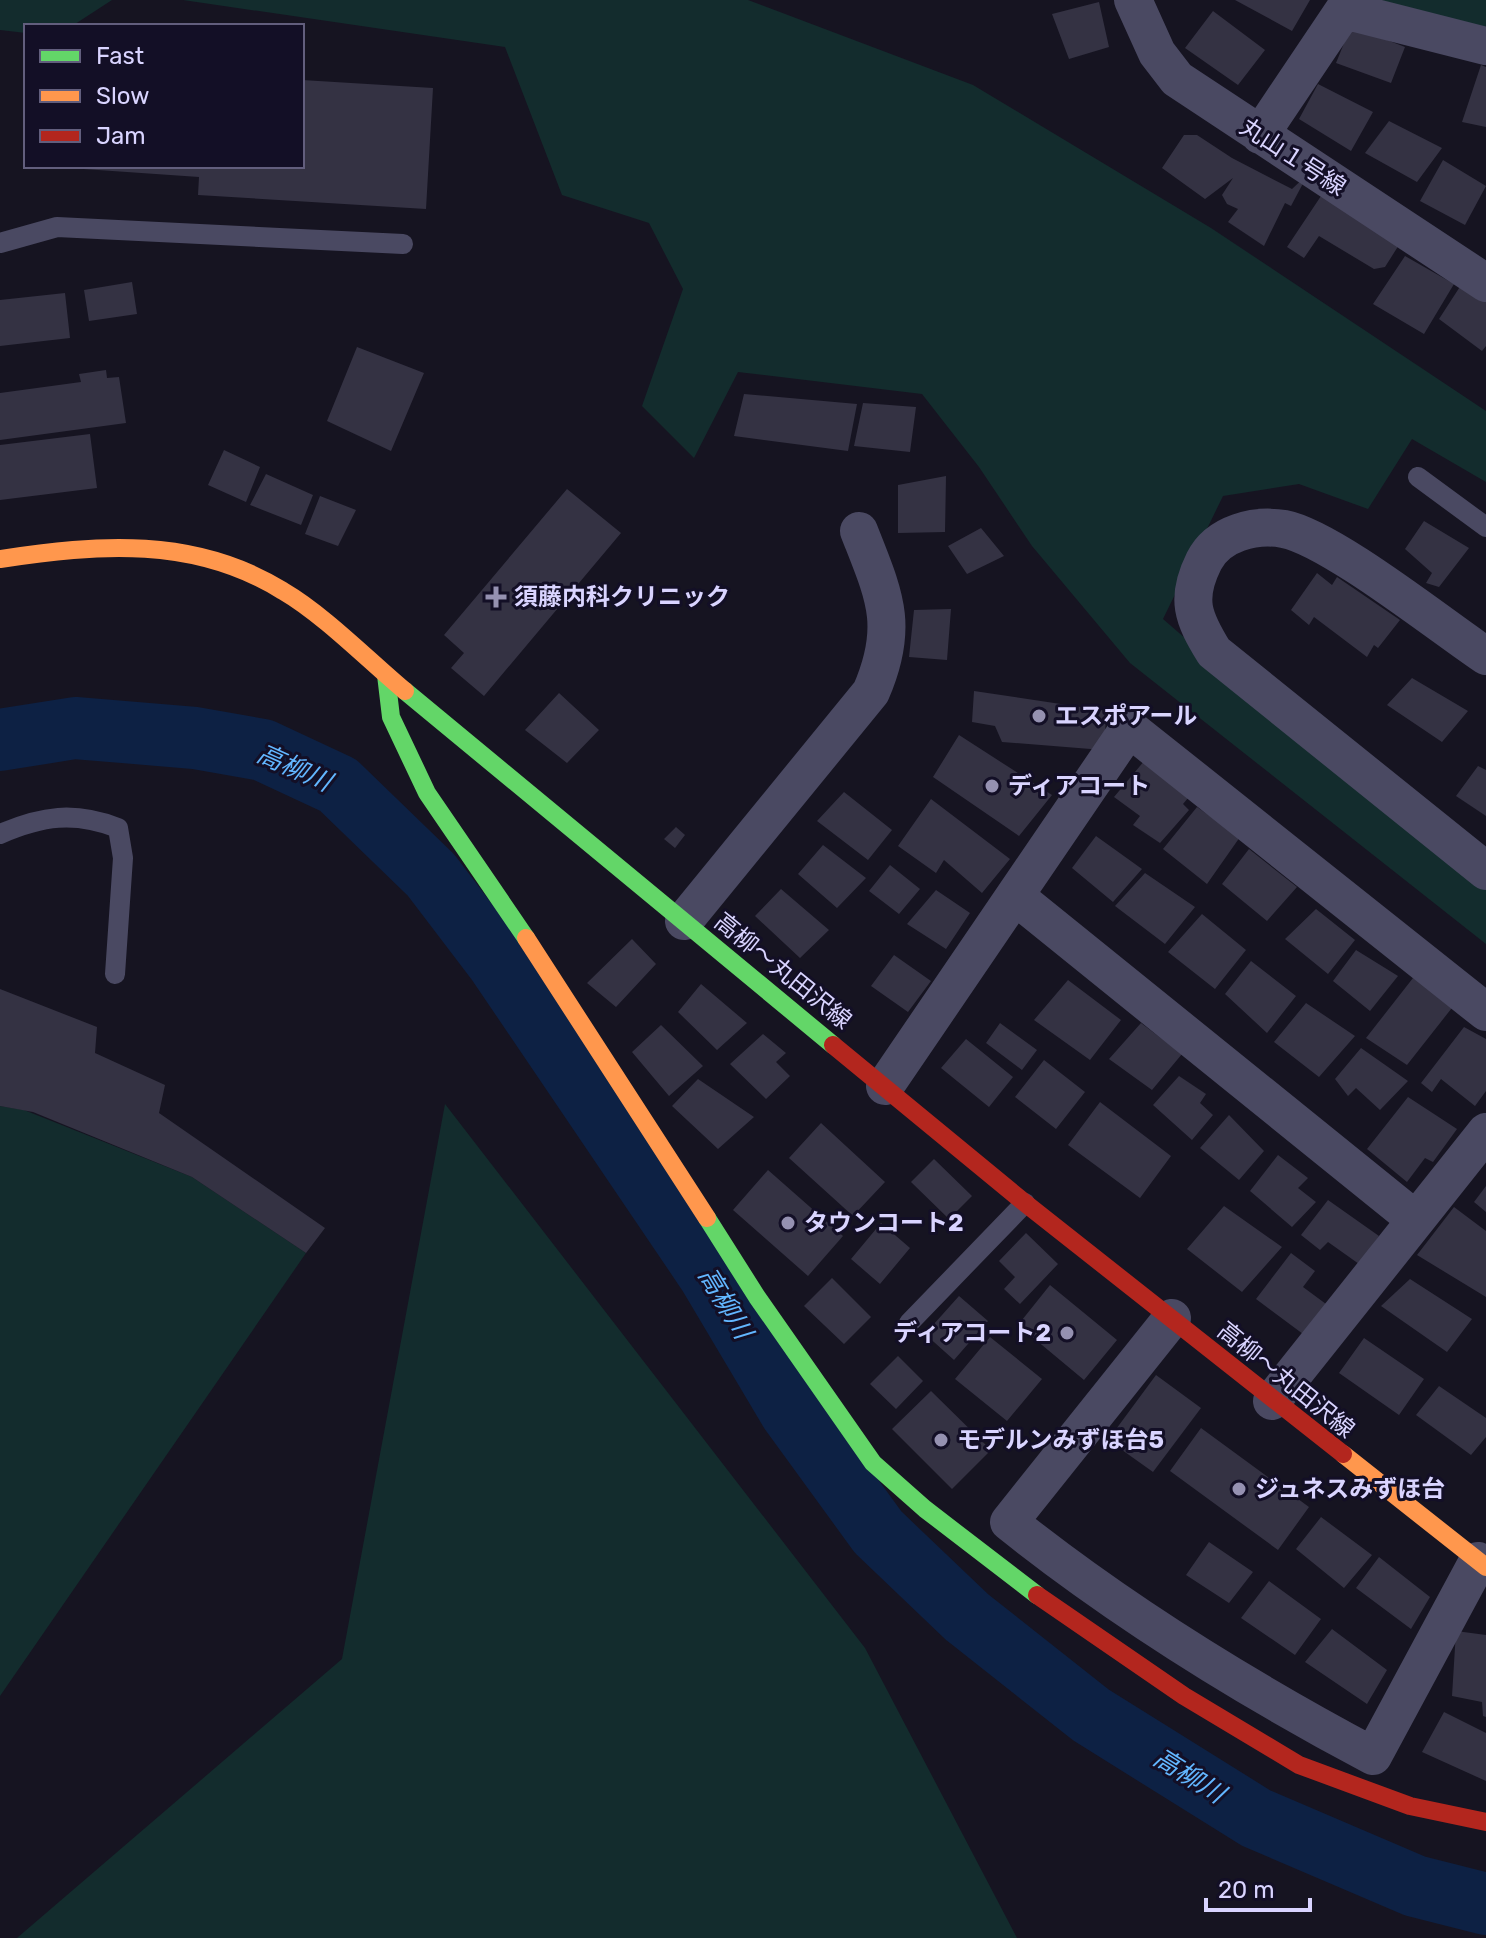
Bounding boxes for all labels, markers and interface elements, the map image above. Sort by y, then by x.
legend [24,24,304,168]
text: Fast [96,42,144,70]
text: Slow [96,82,149,110]
street label: 丸山１号線 [1235,113,1351,201]
text: Jam [96,122,146,150]
place label: 須藤内科クリニック [514,583,730,611]
marker: 須藤内科クリニック [485,586,507,608]
place label: エスポアール [1055,702,1198,730]
marker: エスポアール [1030,707,1048,725]
water label: 高柳川 [252,738,339,799]
place label: ディアコート [1008,772,1150,800]
marker: ディアコート [983,777,1001,795]
street label: 高柳～丸田沢線 [709,907,857,1035]
place label: タウンコート2 [804,1209,964,1237]
marker: タウンコート2 [779,1214,797,1232]
water label: 高柳川 [692,1262,760,1347]
street label: 高柳～丸田沢線 [1212,1316,1360,1444]
place label: ディアコート2 [893,1319,1051,1347]
marker: ディアコート2 [1058,1324,1076,1342]
place label: モデルンみずほ台5 [957,1426,1164,1454]
marker: モデルンみずほ台5 [932,1431,950,1449]
place label: ジュネスみずほ台 [1255,1475,1445,1503]
marker: ジュネスみずほ台 [1230,1480,1248,1498]
water label: 高柳川 [1148,1742,1233,1811]
scale bar [1206,1862,1310,1912]
text: 20 m [1218,1876,1275,1904]

